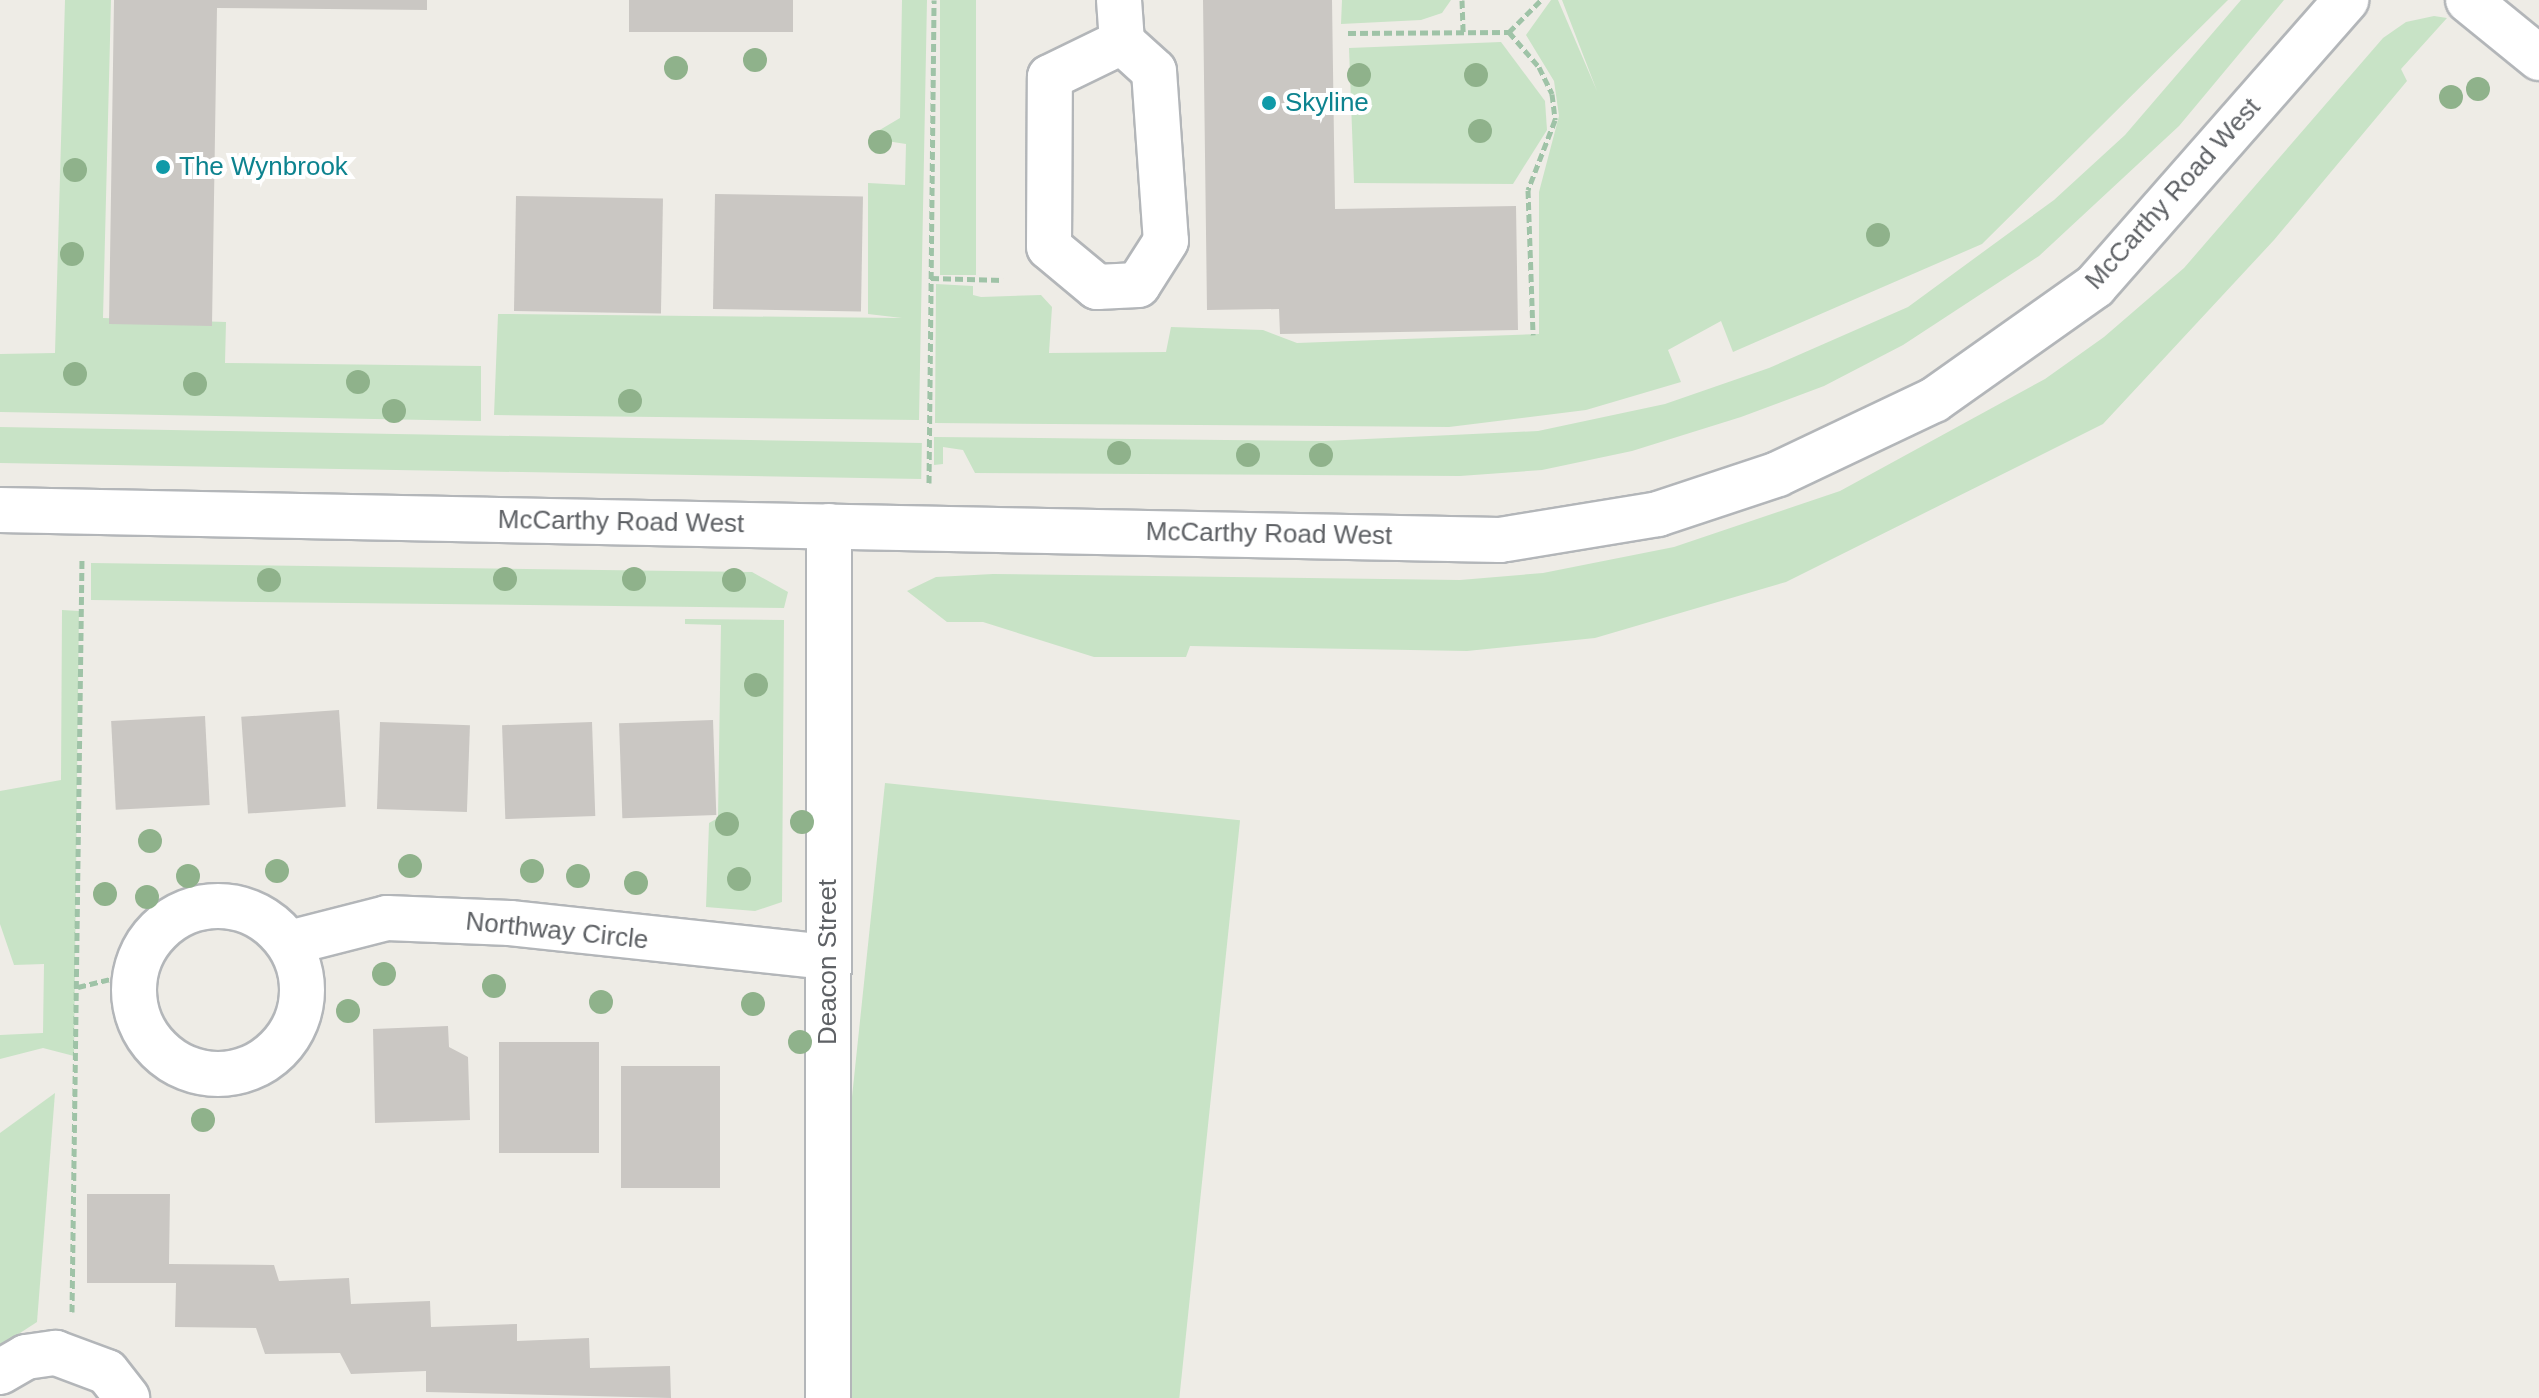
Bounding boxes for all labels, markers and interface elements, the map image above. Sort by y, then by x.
place label: Skyline [1285,87,1369,119]
street label: McCarthy Road West [2079,92,2267,296]
marker: Skyline [1260,94,1278,112]
place label: The Wynbrook [179,151,348,183]
marker: The Wynbrook [154,158,172,176]
street label: McCarthy Road West [497,504,745,540]
street label: McCarthy Road West [1145,516,1393,552]
street label: Deacon Street [812,879,844,1045]
street label: Northway Circle [464,906,650,956]

